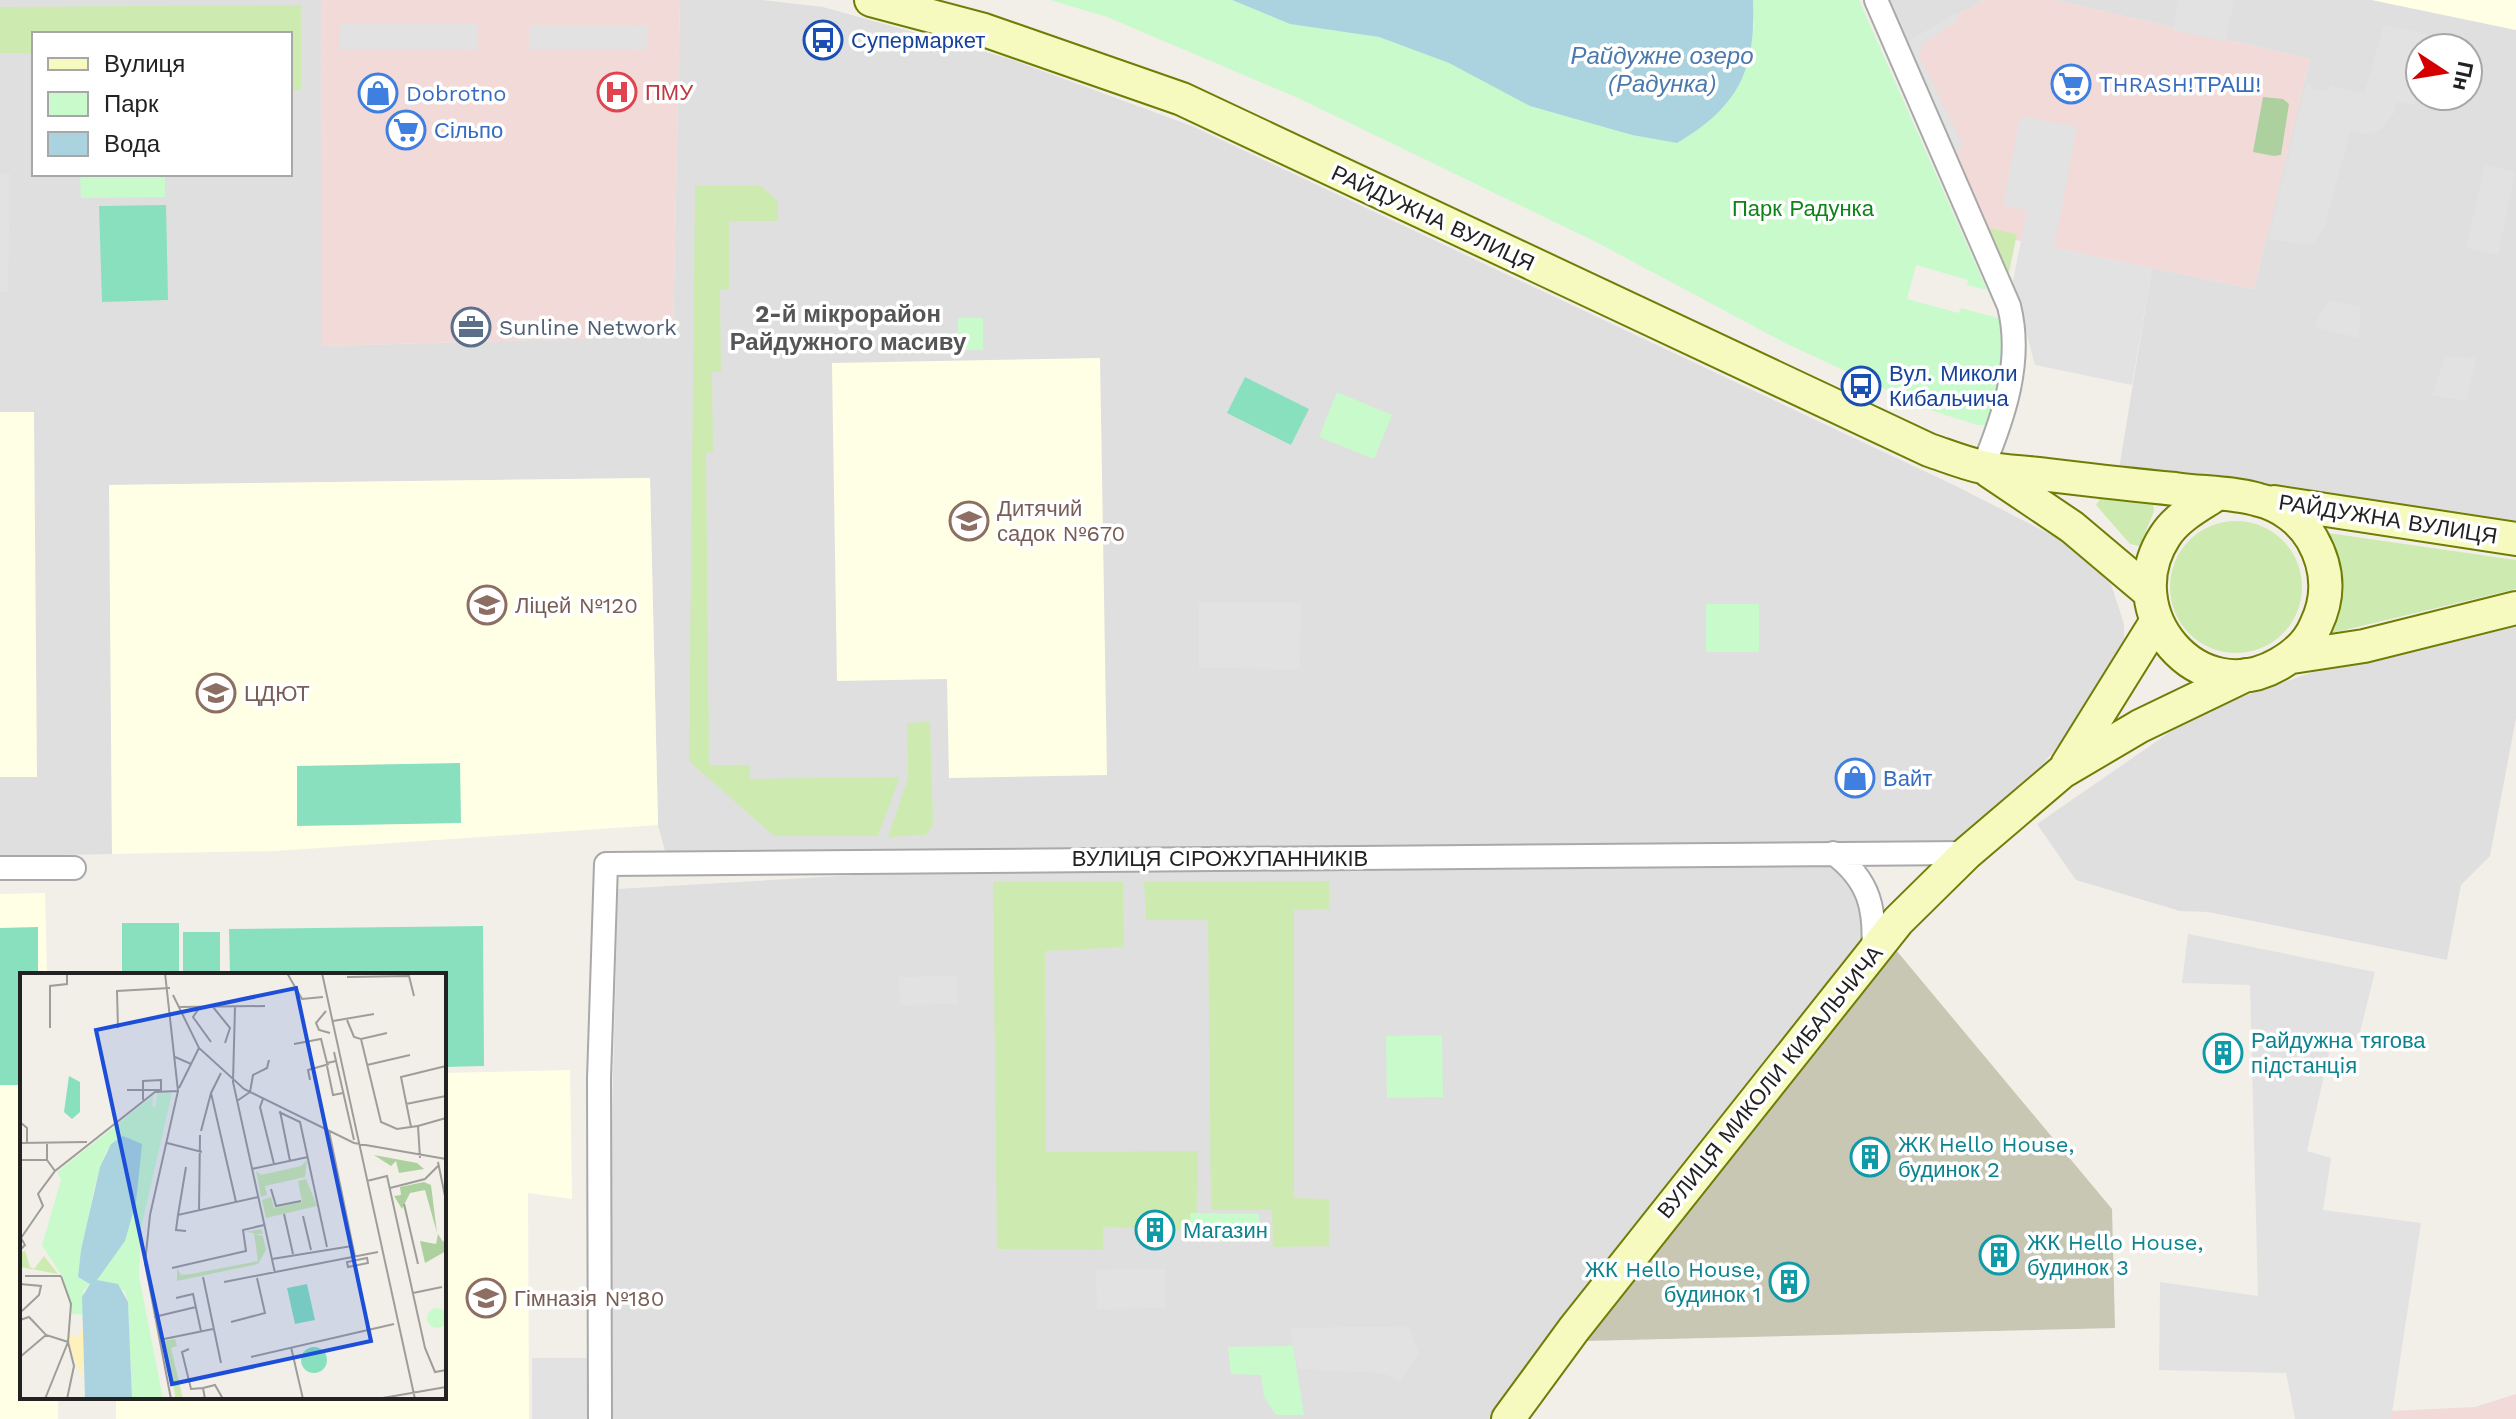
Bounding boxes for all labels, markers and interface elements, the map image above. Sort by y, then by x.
bus stop icon: Супермаркет [802,19,844,61]
place label: Супермаркет [851,28,985,53]
legend [32,32,292,176]
north arrow [2404,32,2484,112]
water label: Райдужне озеро (Радунка) [1570,42,1754,98]
text: Вулиця [104,50,185,78]
text: Пн [2448,59,2478,93]
supermarket icon: ТHRASH!ТРАШ! [2050,63,2092,105]
hospital icon: ПМУ [596,71,638,113]
shop icon: Dobrotno [357,72,399,114]
place label: ТHRASH!ТРАШ! [2099,72,2261,97]
place label: ПМУ [645,80,694,105]
place label: Dobrotno [406,81,507,106]
text: Парк [104,90,159,118]
supermarket icon: Сільпо [385,109,427,151]
place label: Сільпо [434,118,503,143]
text: Вода [104,130,161,158]
street label: РАЙДУЖНА ВУЛИЦЯ [1328,160,1538,276]
park label: Парк Радунка [1732,196,1875,221]
district label: 2-й мікрорайон Райдужного масиву [730,300,967,356]
office icon: Sunline Network [450,306,492,348]
place label: Sunline Network [499,315,677,340]
place label: Вул. Миколи Кибальчича [1889,361,2018,411]
bus stop icon: Вул. Миколи Кибальчича [1840,365,1882,407]
street label: РАЙДУЖНА ВУЛИЦЯ [2277,489,2499,549]
place label: Дитячий садок №670 [997,496,1125,546]
school or university icon: Дитячий садок №670 [948,500,990,542]
school or university icon: Ліцей №120 [466,584,508,626]
place label: Ліцей №120 [515,593,638,618]
school or university icon: ЦДЮТ [195,672,237,714]
place label: ЦДЮТ [244,681,310,706]
shop icon: Вайт [1834,757,1876,799]
place label: Вайт [1883,766,1932,791]
street label: ВУЛИЦЯ СІРОЖУПАННИКІВ [1072,846,1368,871]
street label: ВУЛИЦЯ МИКОЛИ КИБАЛЬЧИЧА [1652,941,1888,1223]
inset map [20,973,446,1399]
place label: Райдужна тягова пiдстанцiя [2251,1028,2426,1078]
building icon: Райдужна тягова пiдстанцiя [2202,1032,2244,1074]
place label: ЖК Hello House, будинок 2 [1898,1132,2074,1182]
building icon: ЖК Hello House, будинок 2 [1849,1136,1891,1178]
building icon: Магазин [1134,1209,1176,1251]
place label: Магазин [1183,1218,1268,1243]
place label: ЖК Hello House, будинок 3 [2027,1230,2203,1280]
building icon: ЖК Hello House, будинок 3 [1978,1234,2020,1276]
place label: ЖК Hello House, будинок 1 [1585,1257,1761,1307]
building icon: ЖК Hello House, будинок 1 [1768,1261,1810,1303]
school or university icon: Гімназія №180 [465,1277,507,1319]
place label: Гімназія №180 [514,1286,664,1311]

